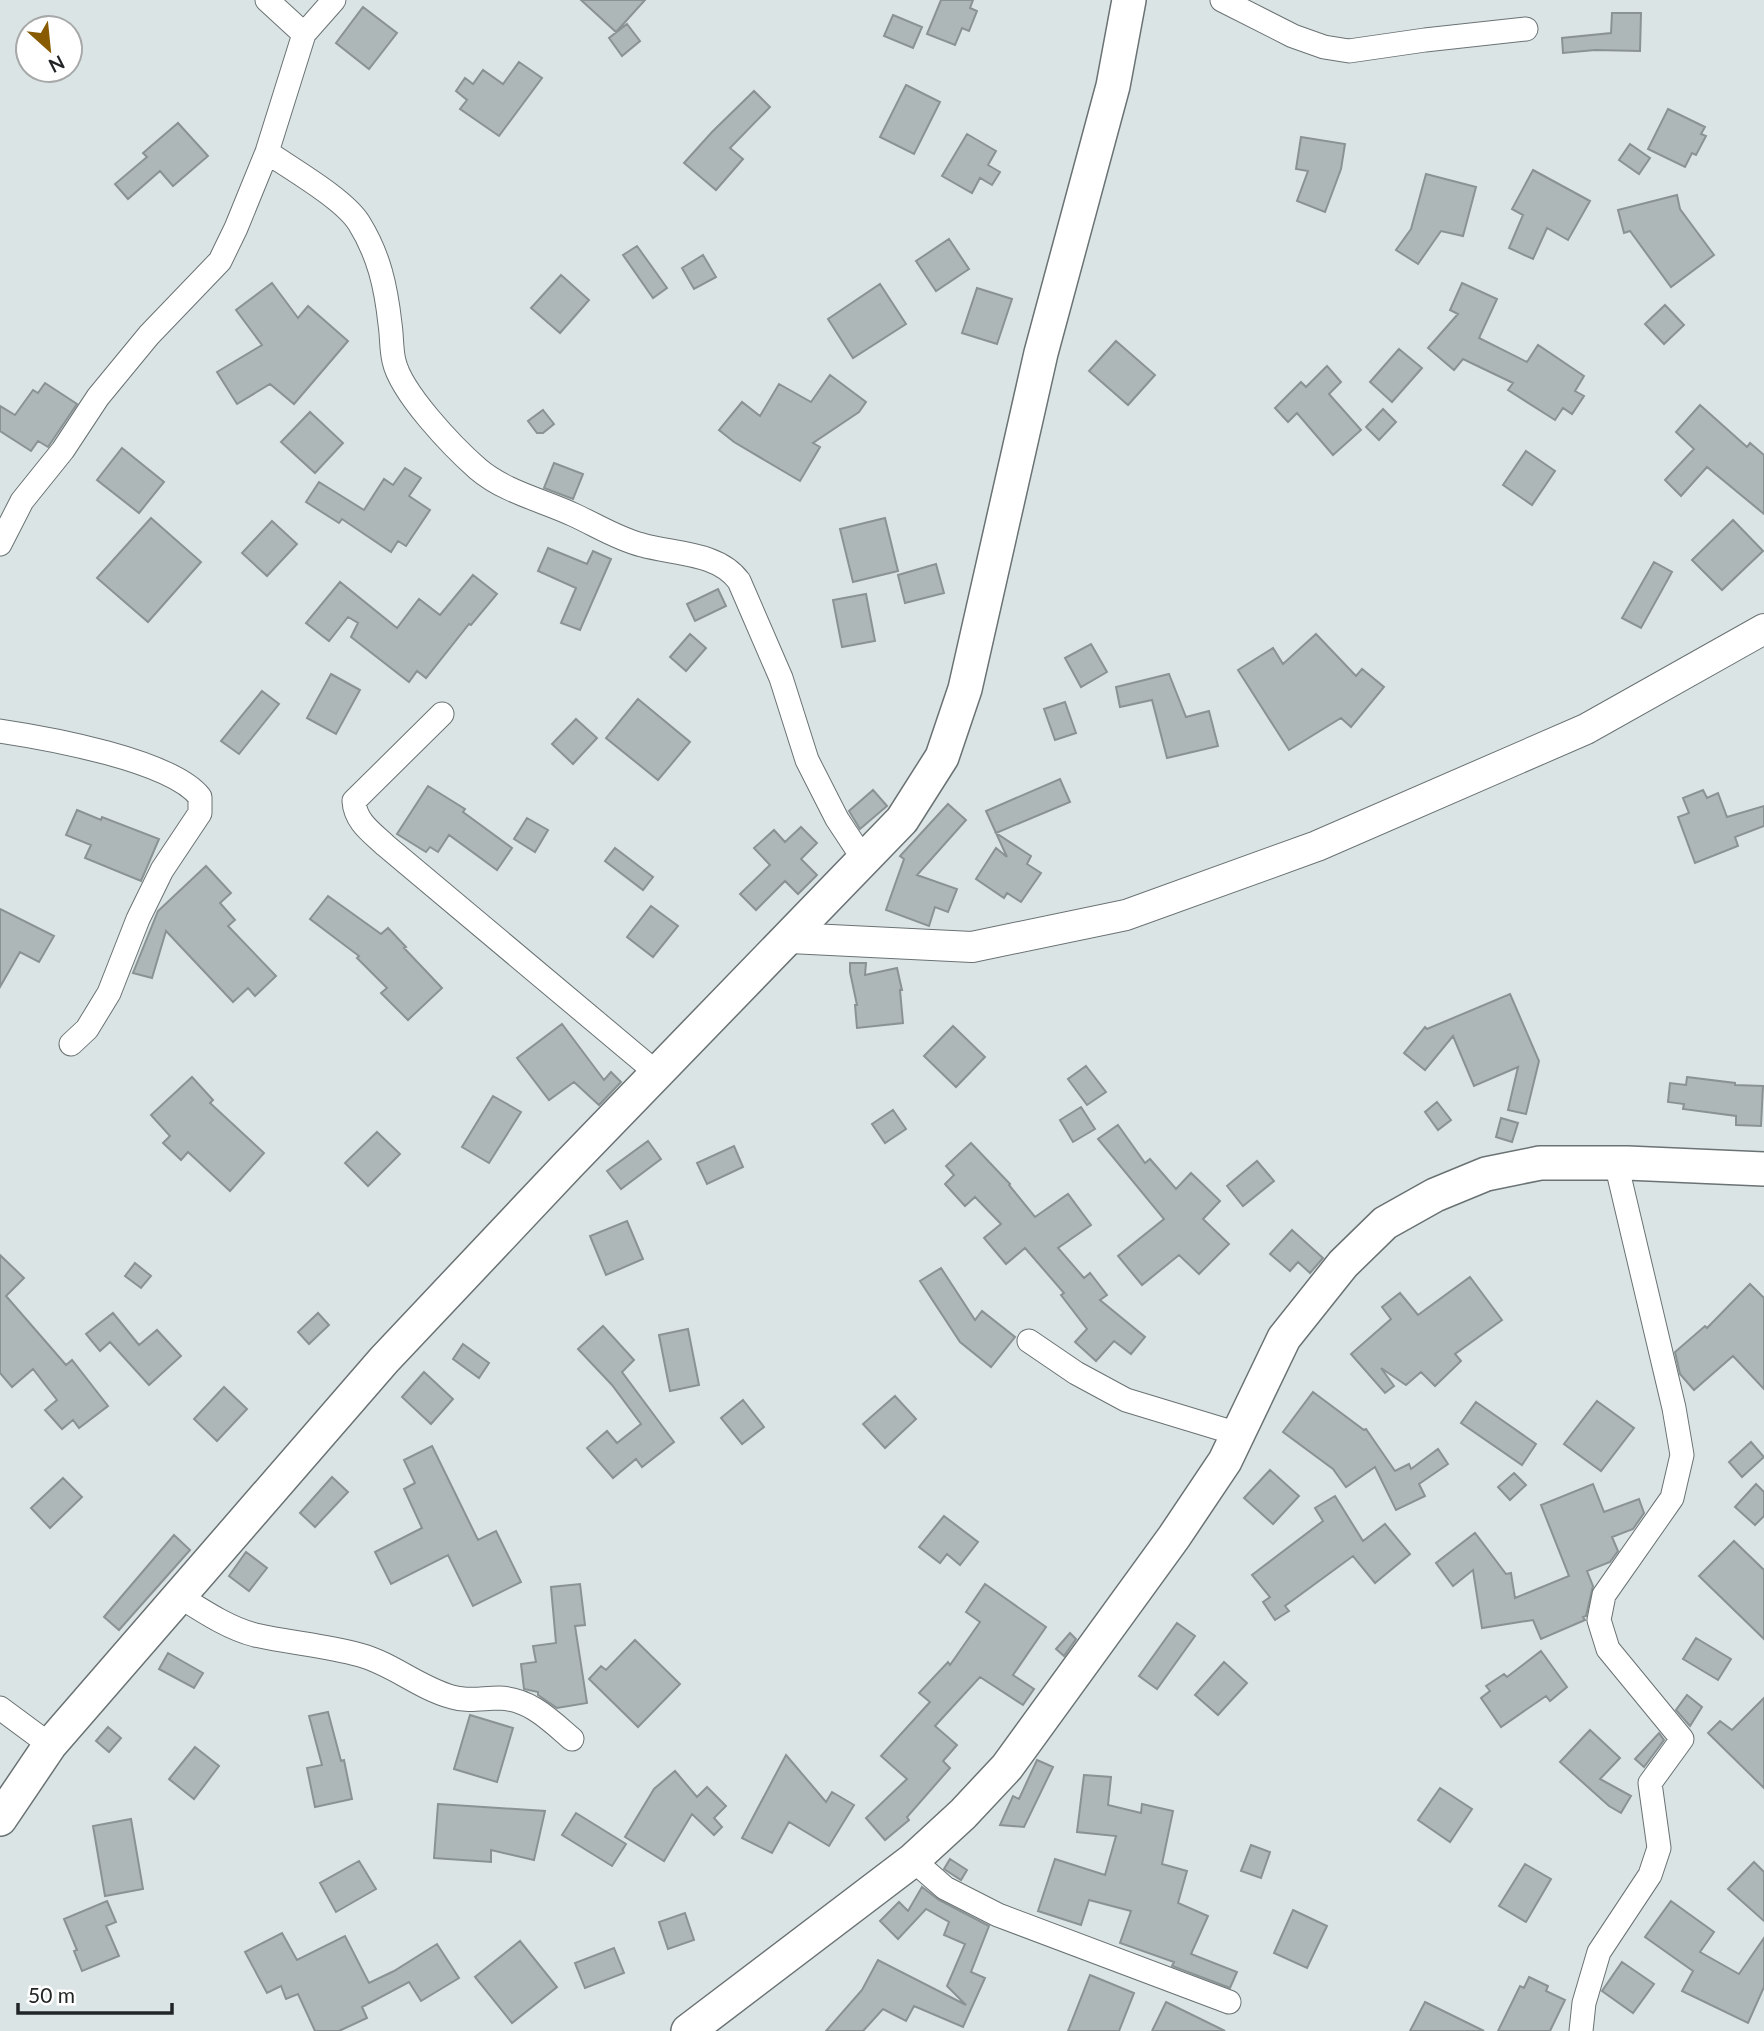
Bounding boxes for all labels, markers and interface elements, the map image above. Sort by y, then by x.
north arrow [14,14,84,84]
text: N [45,51,69,78]
scale bar [18,1972,172,2016]
text: 50 m [28,1982,75,2007]

